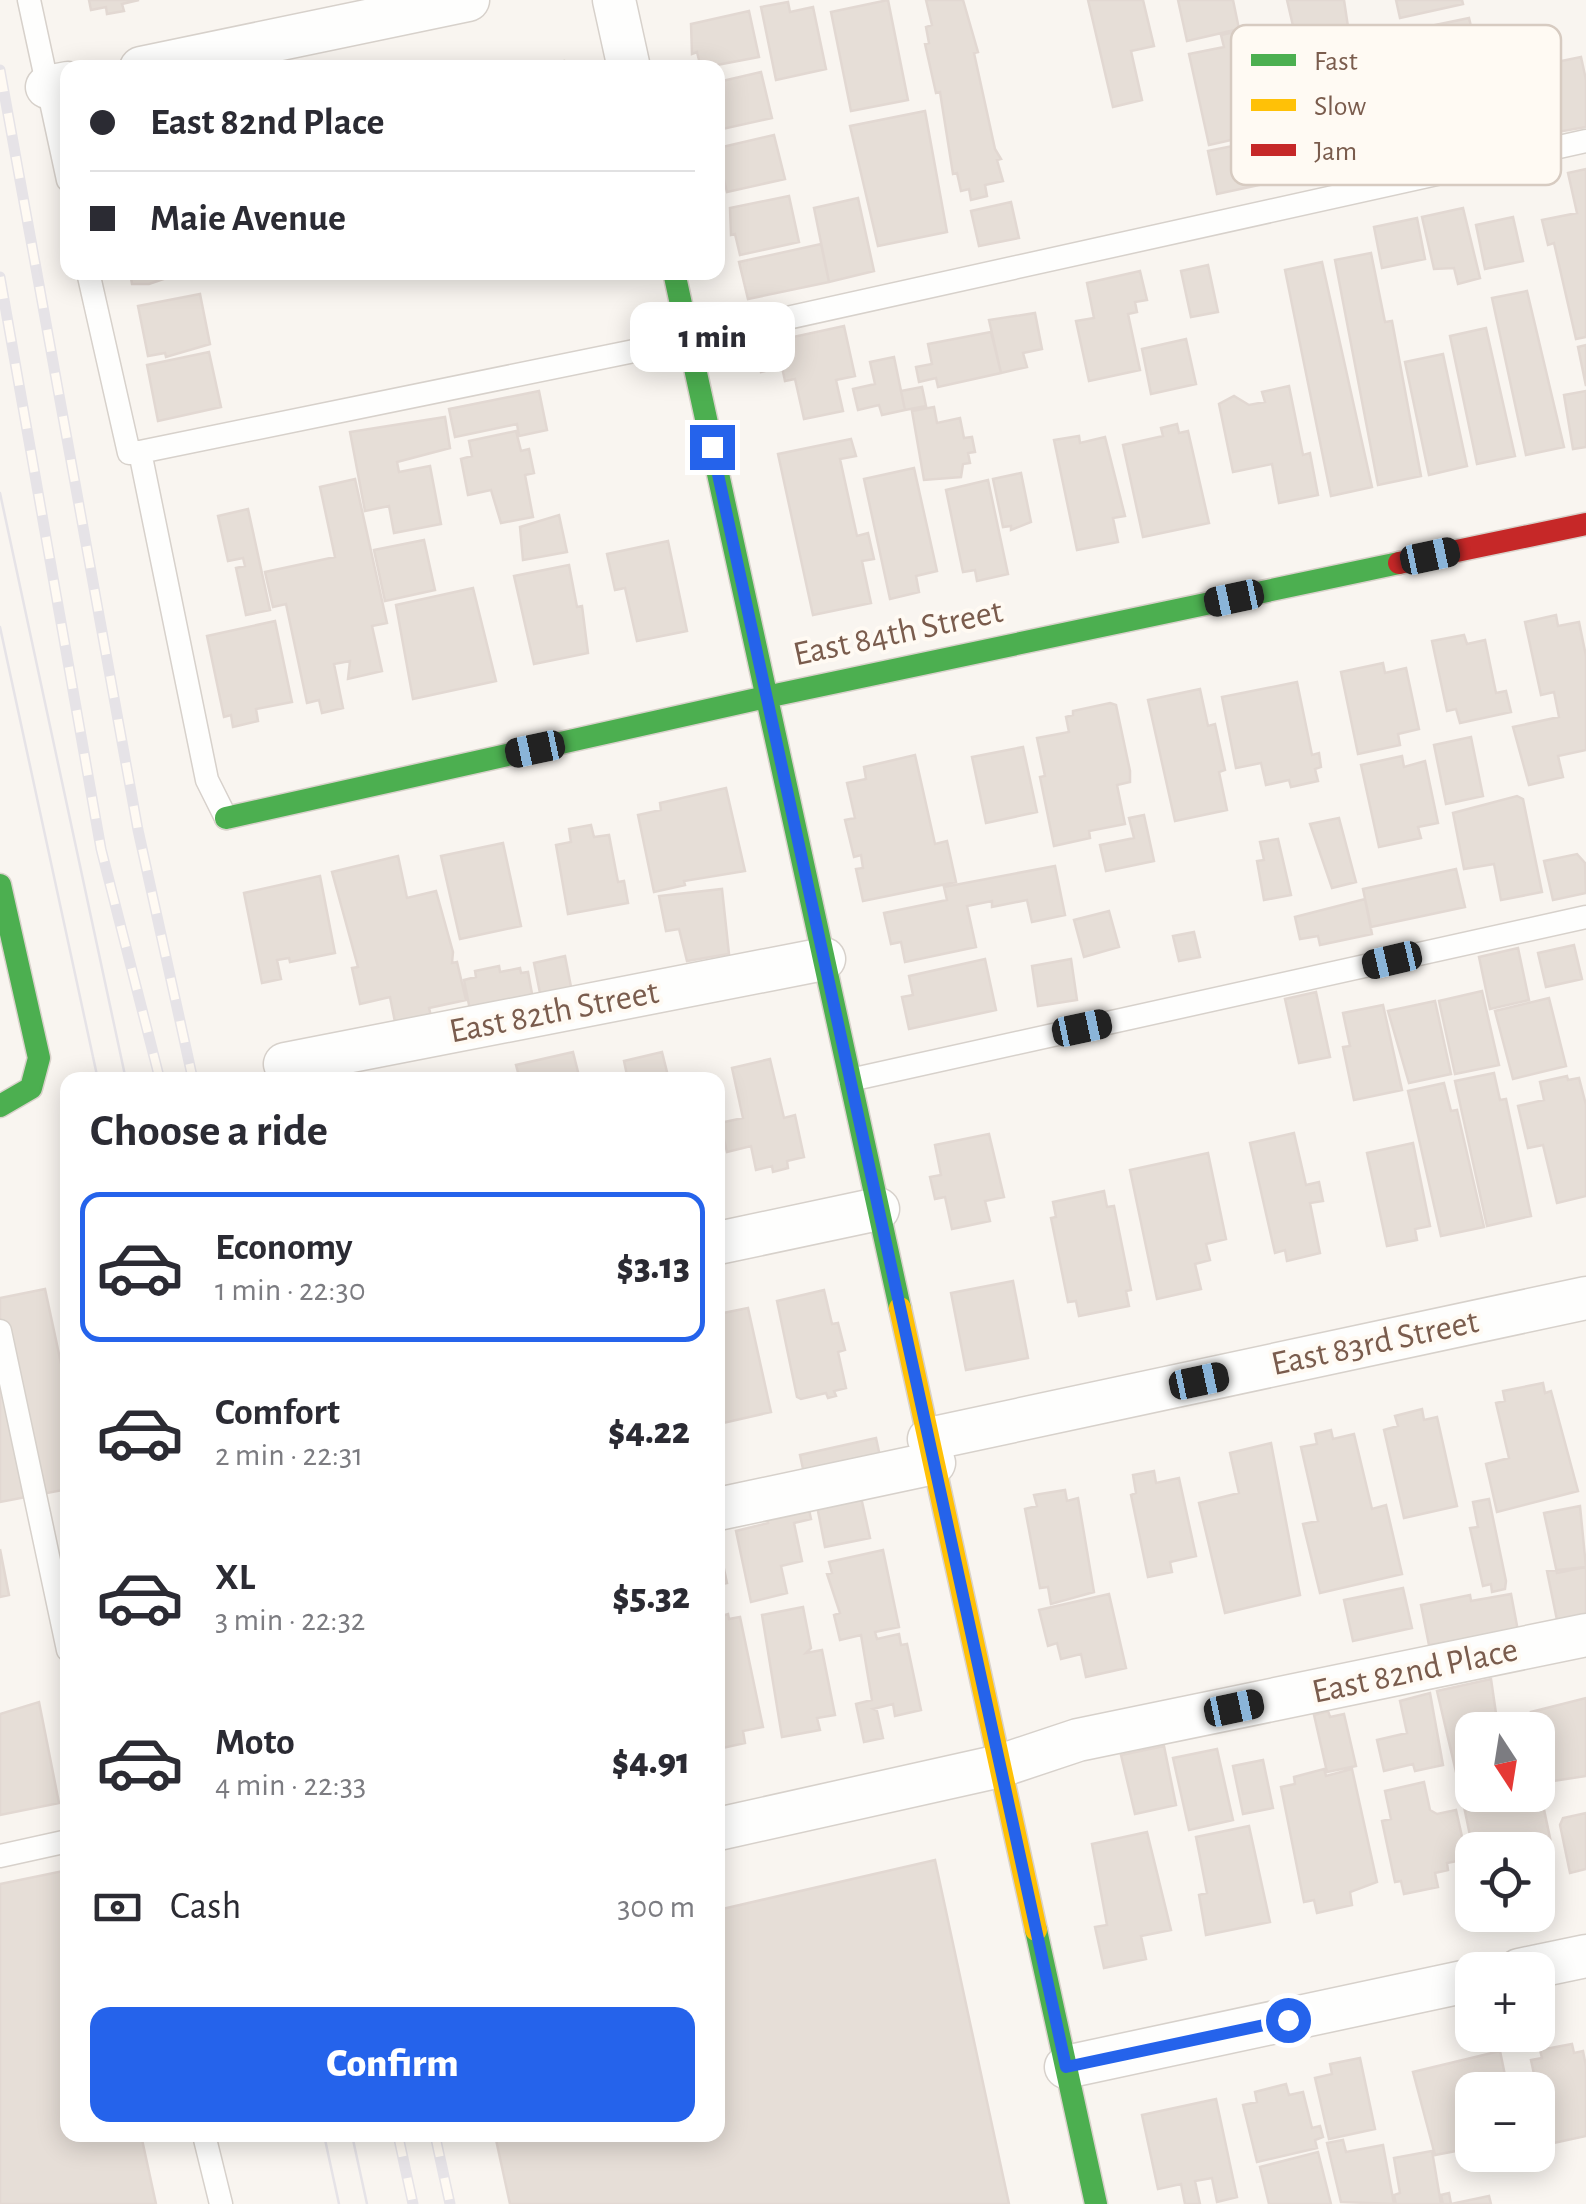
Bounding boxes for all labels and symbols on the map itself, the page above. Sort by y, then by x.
legend [1231,25,1561,185]
text: Fast [1314,48,1358,76]
text: Slow [1314,93,1366,121]
text: Jam [1314,138,1357,166]
callout: 1 min [630,302,794,372]
route end [690,425,735,470]
car [1398,535,1462,577]
car [1202,577,1266,619]
street label: East 84th Street [790,594,1006,672]
car [503,728,567,770]
car [1359,939,1425,981]
street label: East 82th Street [446,975,662,1049]
car [1050,1007,1114,1049]
street label: East 83rd Street [1268,1304,1482,1382]
car [1167,1360,1231,1402]
street label: East 82nd Place [1309,1632,1521,1710]
car [1202,1687,1266,1729]
north arrow [1455,1712,1555,1812]
route start [1266,1998,1311,2043]

